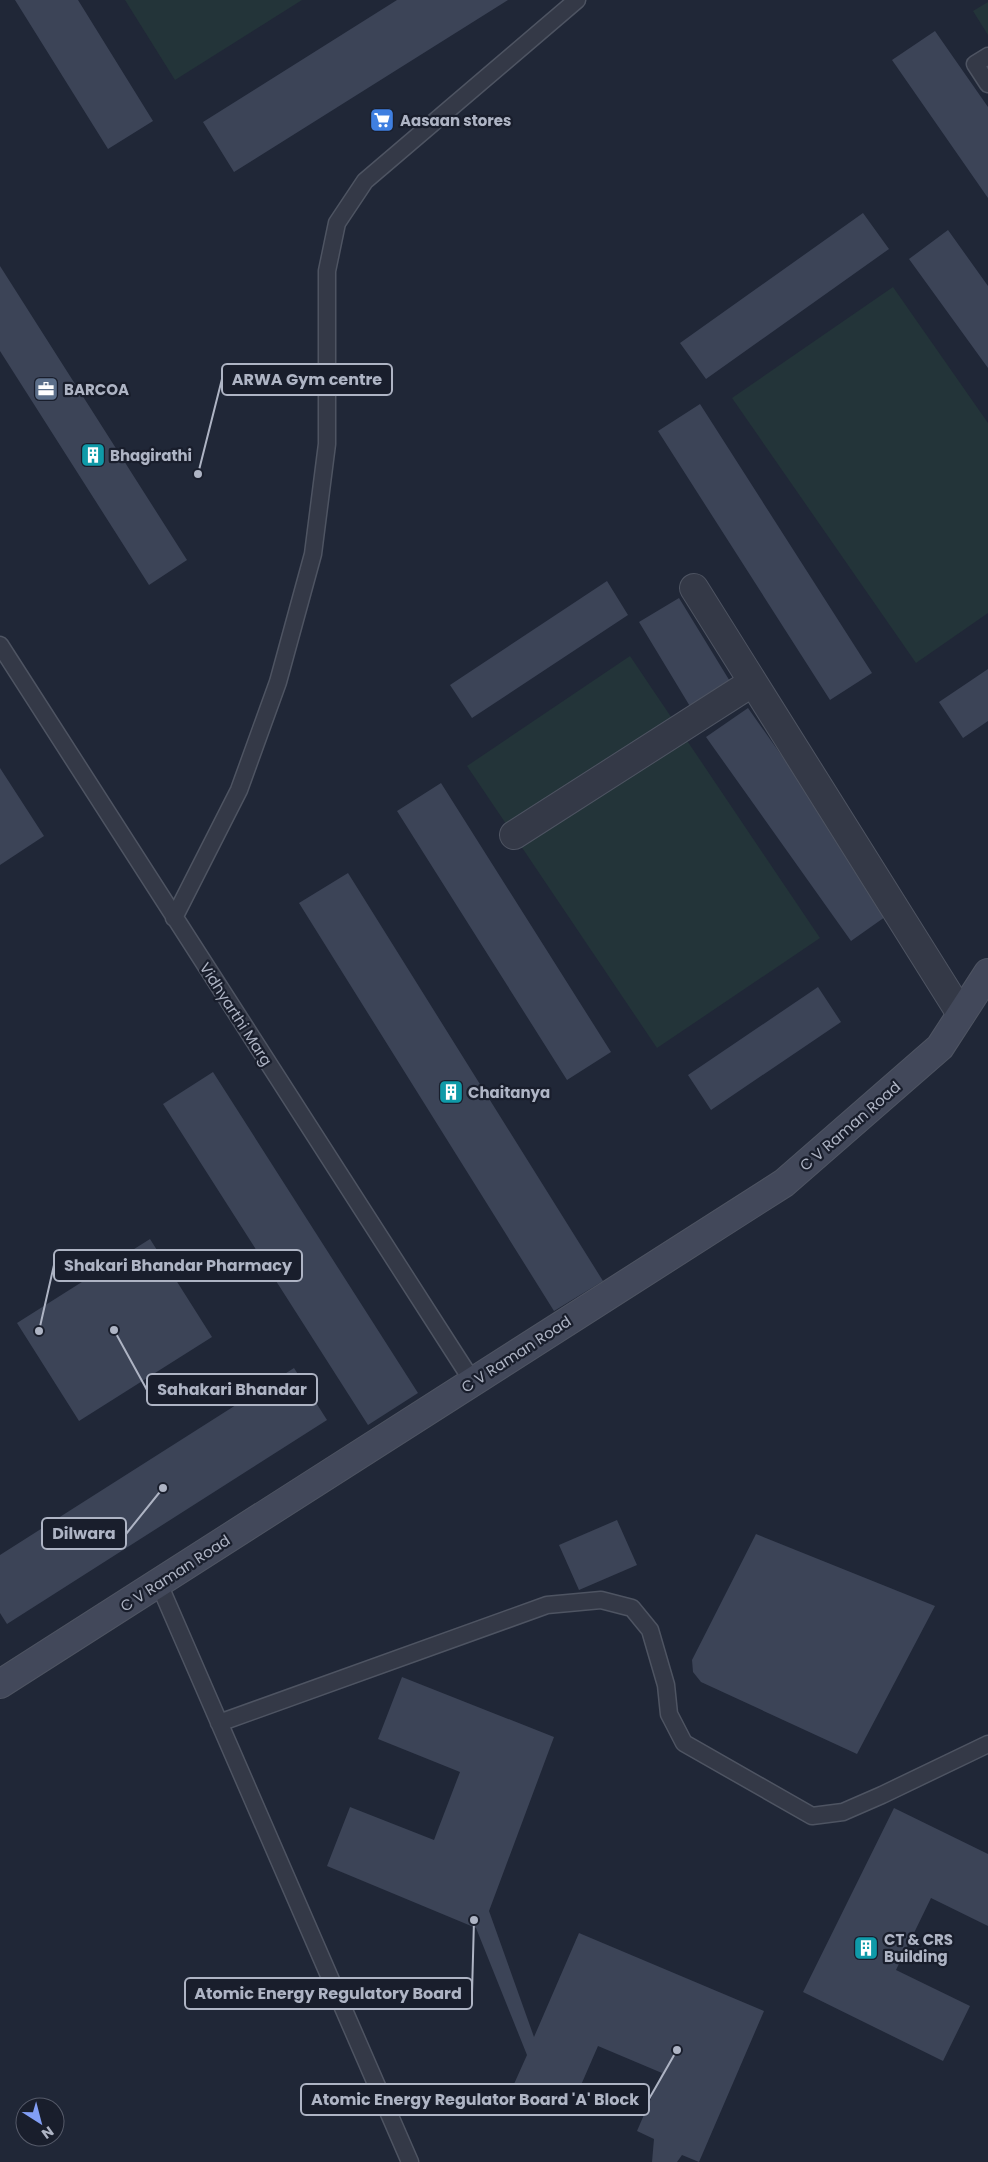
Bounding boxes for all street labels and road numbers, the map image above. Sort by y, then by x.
street label: Vidhyarthi Marg [195,958,277,1070]
street label: C V Raman Road [795,1076,905,1176]
street label: C V Raman Road [457,1311,575,1397]
street label: C V Raman Road [116,1530,234,1616]

